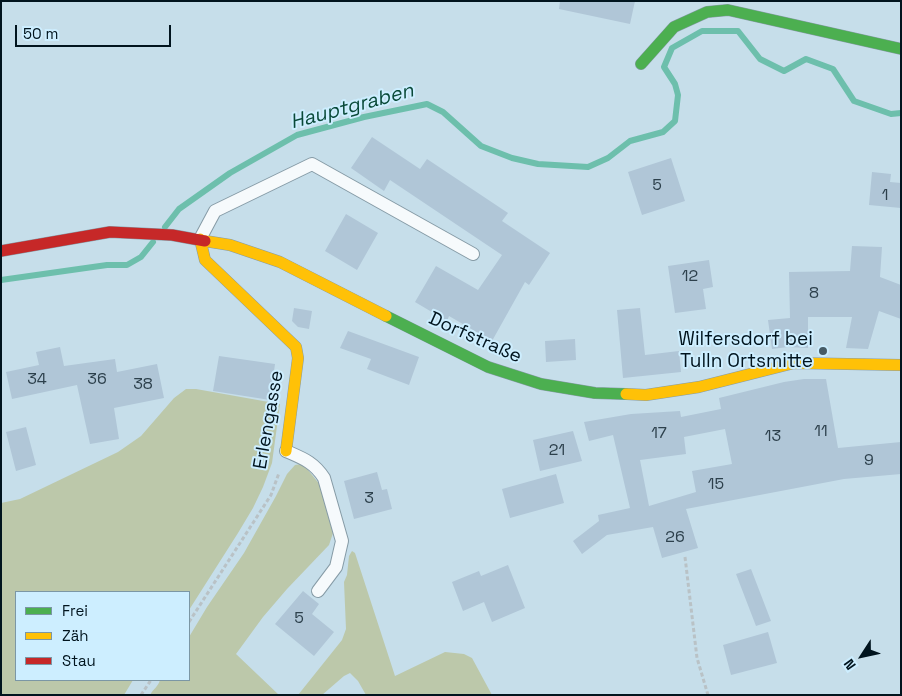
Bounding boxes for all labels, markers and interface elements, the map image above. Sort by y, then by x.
scale bar [18,15,174,47]
text: 50 m [23,24,58,43]
water label: Hauptgraben [288,79,416,135]
house number: 5 [652,176,662,196]
house number: 1 [882,186,888,206]
house number: 12 [682,267,698,287]
house number: 8 [809,284,819,304]
street label: Dorfstraße [425,307,525,369]
place label: Wilfersdorf bei Tulln Ortsmitte [678,329,813,373]
marker: Wilfersdorf bei Tulln Ortsmitte [817,345,829,357]
street label: Erlengasse [249,369,289,471]
house number: 34 [27,370,47,390]
house number: 36 [87,370,107,390]
house number: 38 [133,375,153,395]
house number: 11 [814,422,828,442]
house number: 17 [651,424,667,444]
house number: 13 [765,427,781,447]
house number: 21 [549,441,565,461]
house number: 9 [864,451,874,471]
house number: 15 [708,475,724,495]
house number: 3 [364,489,374,509]
house number: 26 [665,528,685,548]
legend [15,591,190,681]
text: Frei [62,601,88,620]
house number: 5 [294,609,304,629]
text: Zäh [62,626,88,645]
north arrow [837,631,887,681]
text: Stau [62,651,96,670]
text: N [840,656,860,674]

